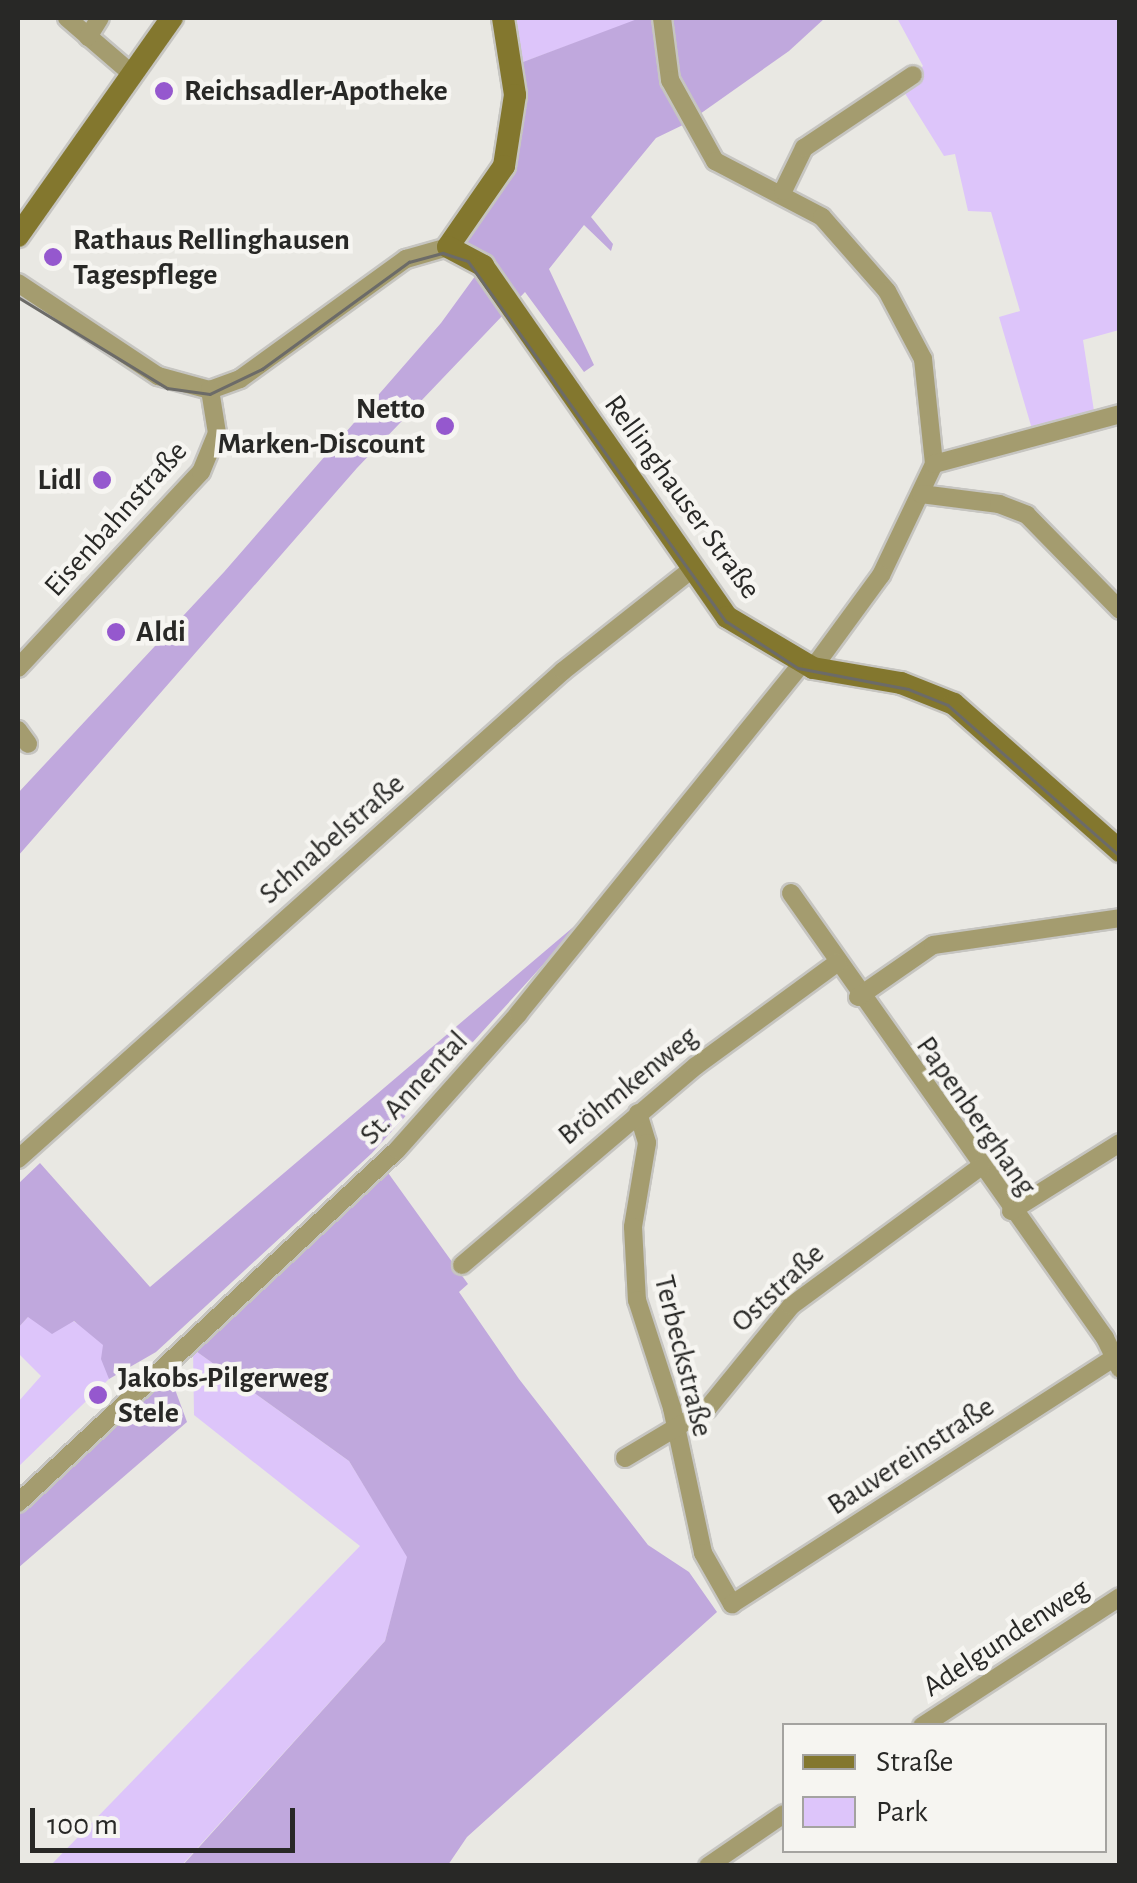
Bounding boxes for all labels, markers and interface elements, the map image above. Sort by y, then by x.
place label: Reichsadler-Apotheke [184,73,448,109]
marker: Reichsadler-Apotheke [153,80,175,102]
place label: Rathaus Rellinghausen Tagespflege [73,222,350,292]
marker: Rathaus Rellinghausen Tagespflege [42,246,64,268]
street label: Rellinghauser Straße [596,388,768,606]
place label: Netto Marken-Discount [217,391,425,462]
marker: Netto Marken-Discount [434,415,456,437]
street label: Eisenbahnstraße [37,434,195,604]
place label: Lidl [38,462,82,498]
marker: Lidl [91,469,113,491]
place label: Aldi [136,614,186,650]
marker: Aldi [105,621,127,643]
street label: Schnabelstraße [252,766,412,912]
street label: Bröhmkenweg [551,1019,705,1153]
street label: St. Annental [352,1024,476,1152]
street label: Papenberghang [908,1029,1044,1203]
street label: Oststraße [724,1236,832,1340]
street label: Terbeckstraße [646,1272,720,1440]
place label: Jakobs-Pilgerweg Stele [118,1360,328,1430]
marker: Jakobs-Pilgerweg Stele [87,1384,109,1406]
street label: Bauvereinstraße [821,1389,1001,1523]
street label: Adelgundenweg [916,1571,1096,1705]
legend [782,1723,1107,1853]
text: Straße [876,1747,953,1777]
scale bar [35,1788,300,1850]
text: Park [876,1797,928,1827]
text: 100 m [47,1810,118,1840]

